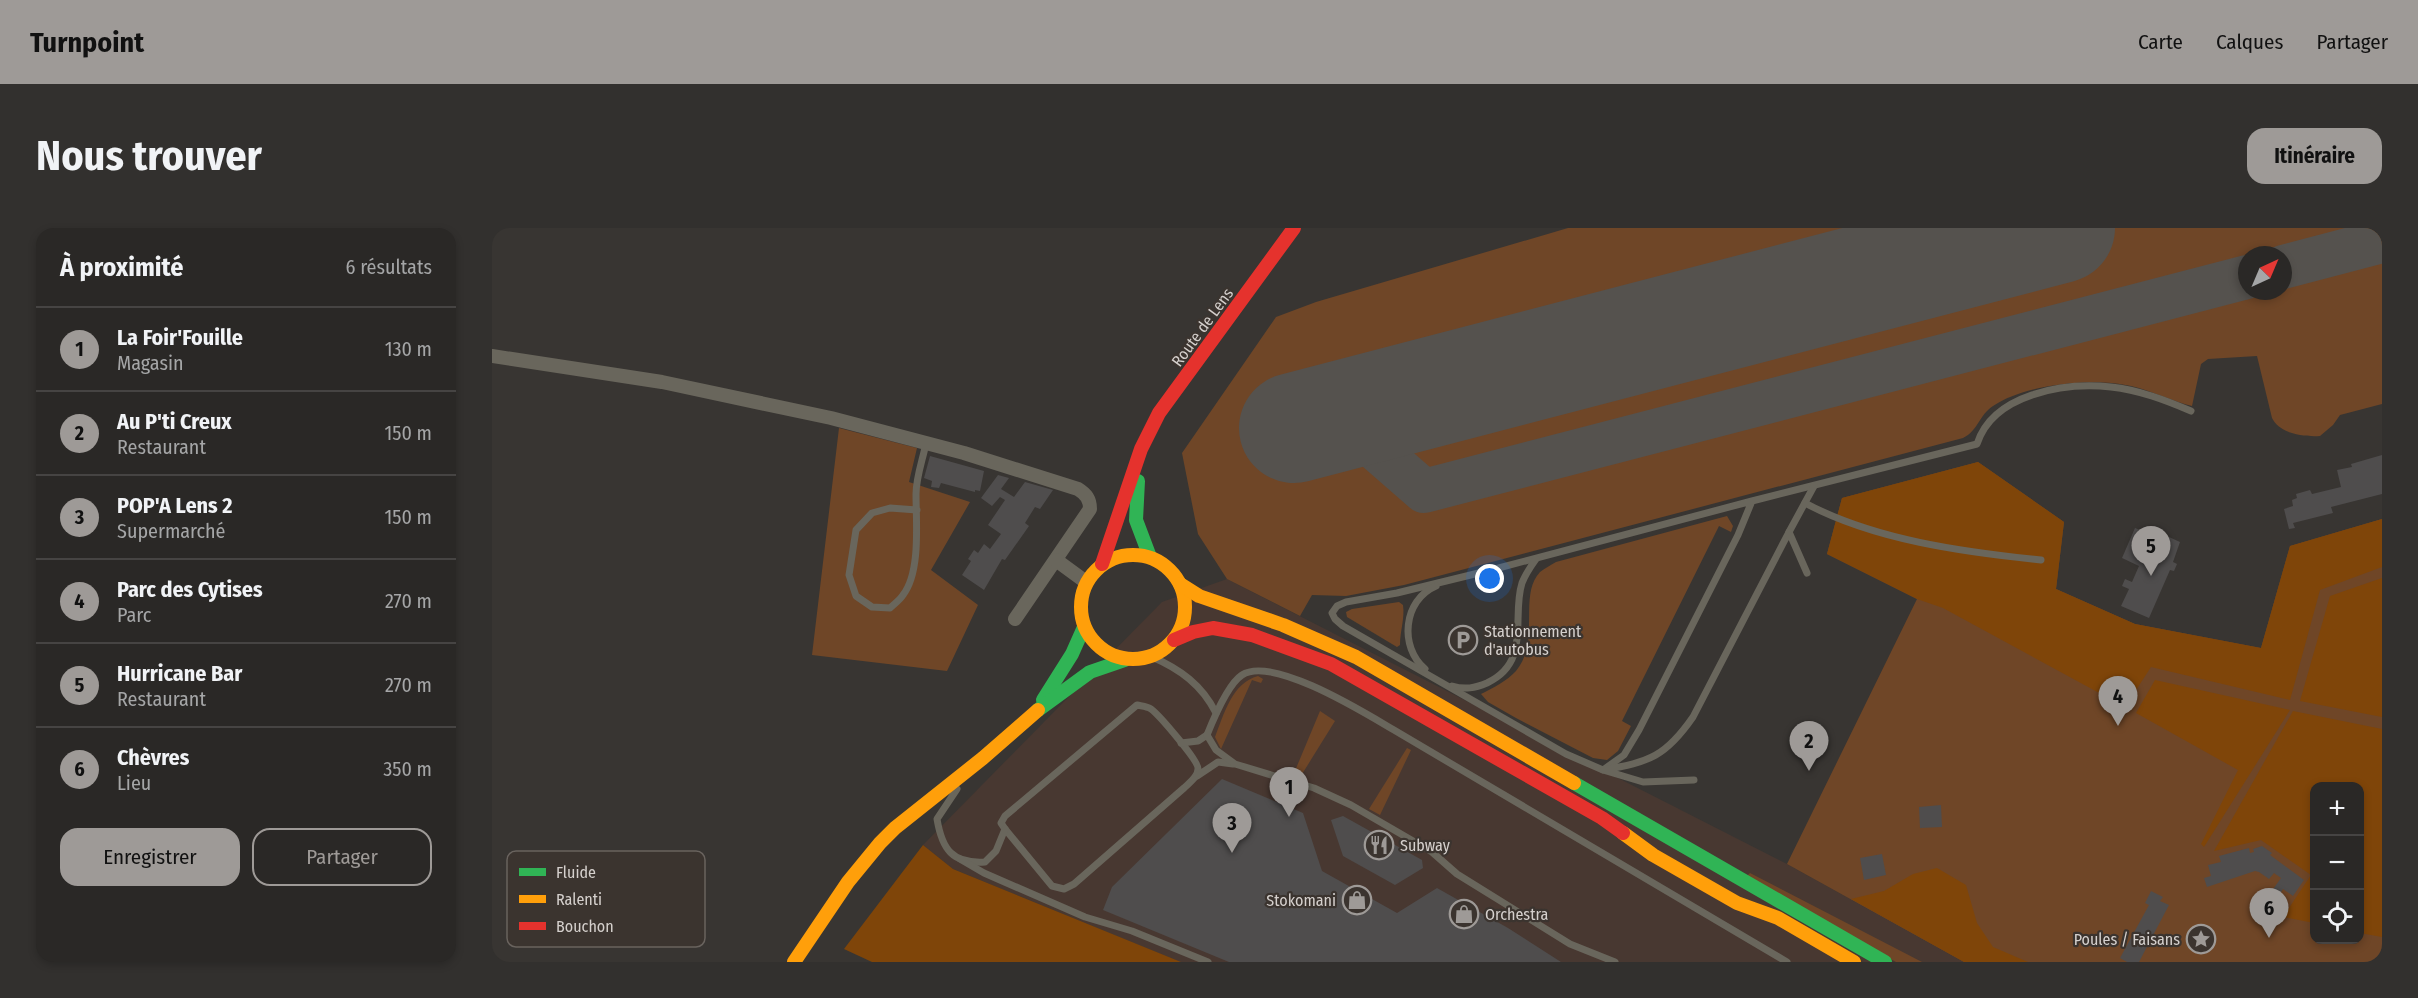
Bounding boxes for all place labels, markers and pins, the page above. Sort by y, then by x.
pin: 5 [2132,526,2170,576]
place label: Stationnement d'autobus [1484,622,1582,659]
parking icon: Stationnement d'autobus [1447,624,1479,656]
pin: 4 [2098,676,2138,726]
pin: 2 [1790,722,1828,771]
pin: 1 [1270,768,1308,817]
pin: 3 [1212,804,1252,853]
restaurant icon: Subway [1363,829,1395,861]
place label: Subway [1400,836,1451,855]
shop icon: Stokomani [1341,884,1373,916]
pin: 6 [2250,888,2288,938]
place label: Stokomani [1266,891,1336,910]
shop icon: Orchestra [1448,898,1480,930]
place label: Orchestra [1485,905,1549,924]
place icon: Poules / Faisans [2185,923,2217,955]
place label: Poules / Faisans [2074,930,2180,949]

